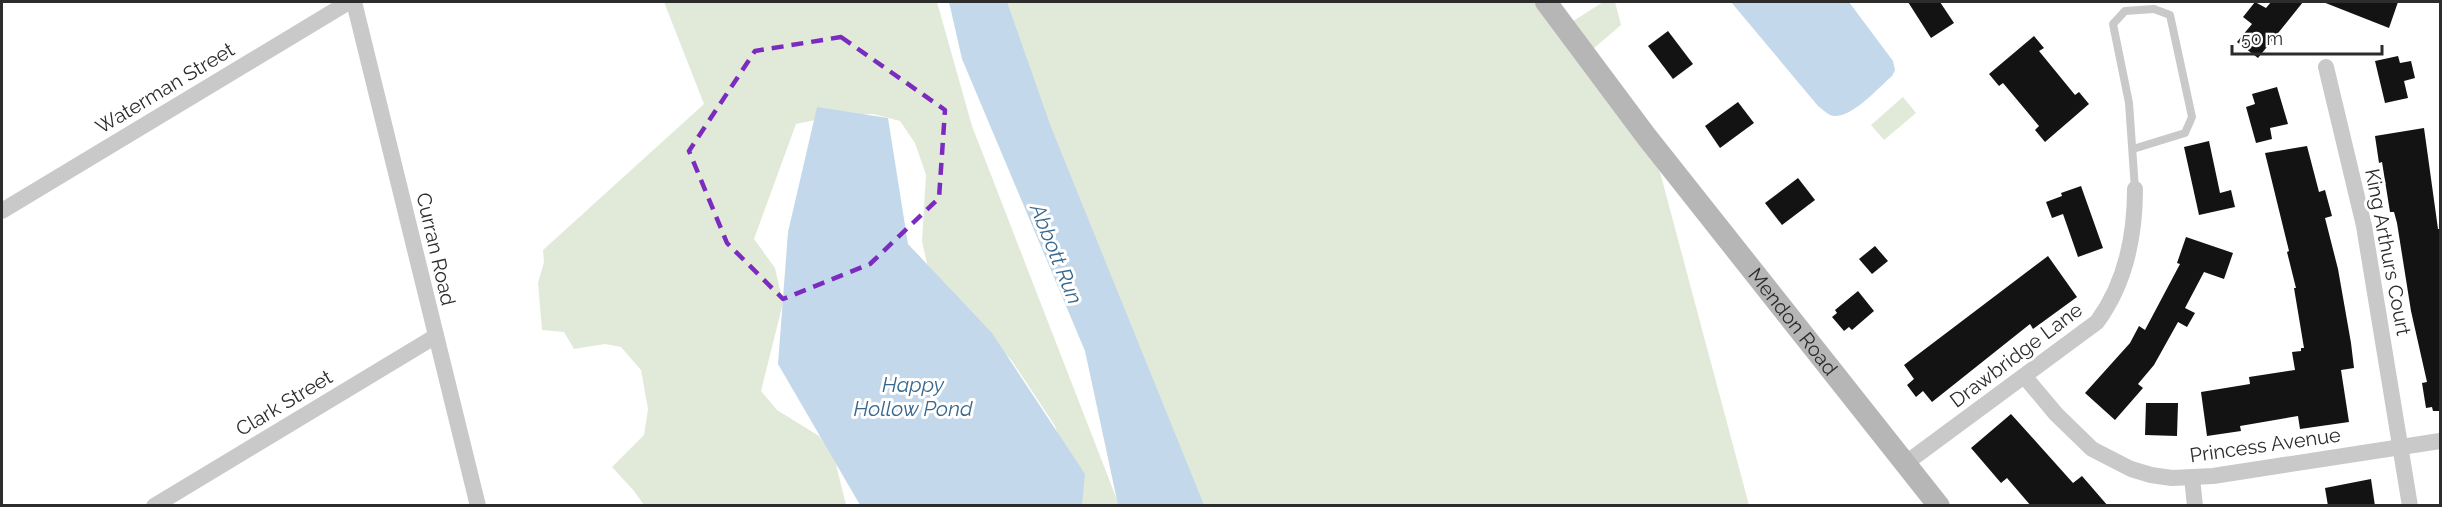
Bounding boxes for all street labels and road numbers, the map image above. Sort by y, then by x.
street label: Waterman Street [91,37,239,139]
street label: King Arthurs Court [2360,167,2416,338]
street label: Curran Road [411,190,461,308]
street label: Mendon Road [1743,263,1843,380]
street label: Drawbridge Lane [1945,297,2087,413]
street label: Clark Street [231,365,337,441]
street label: Princess Avenue [2188,422,2342,467]

